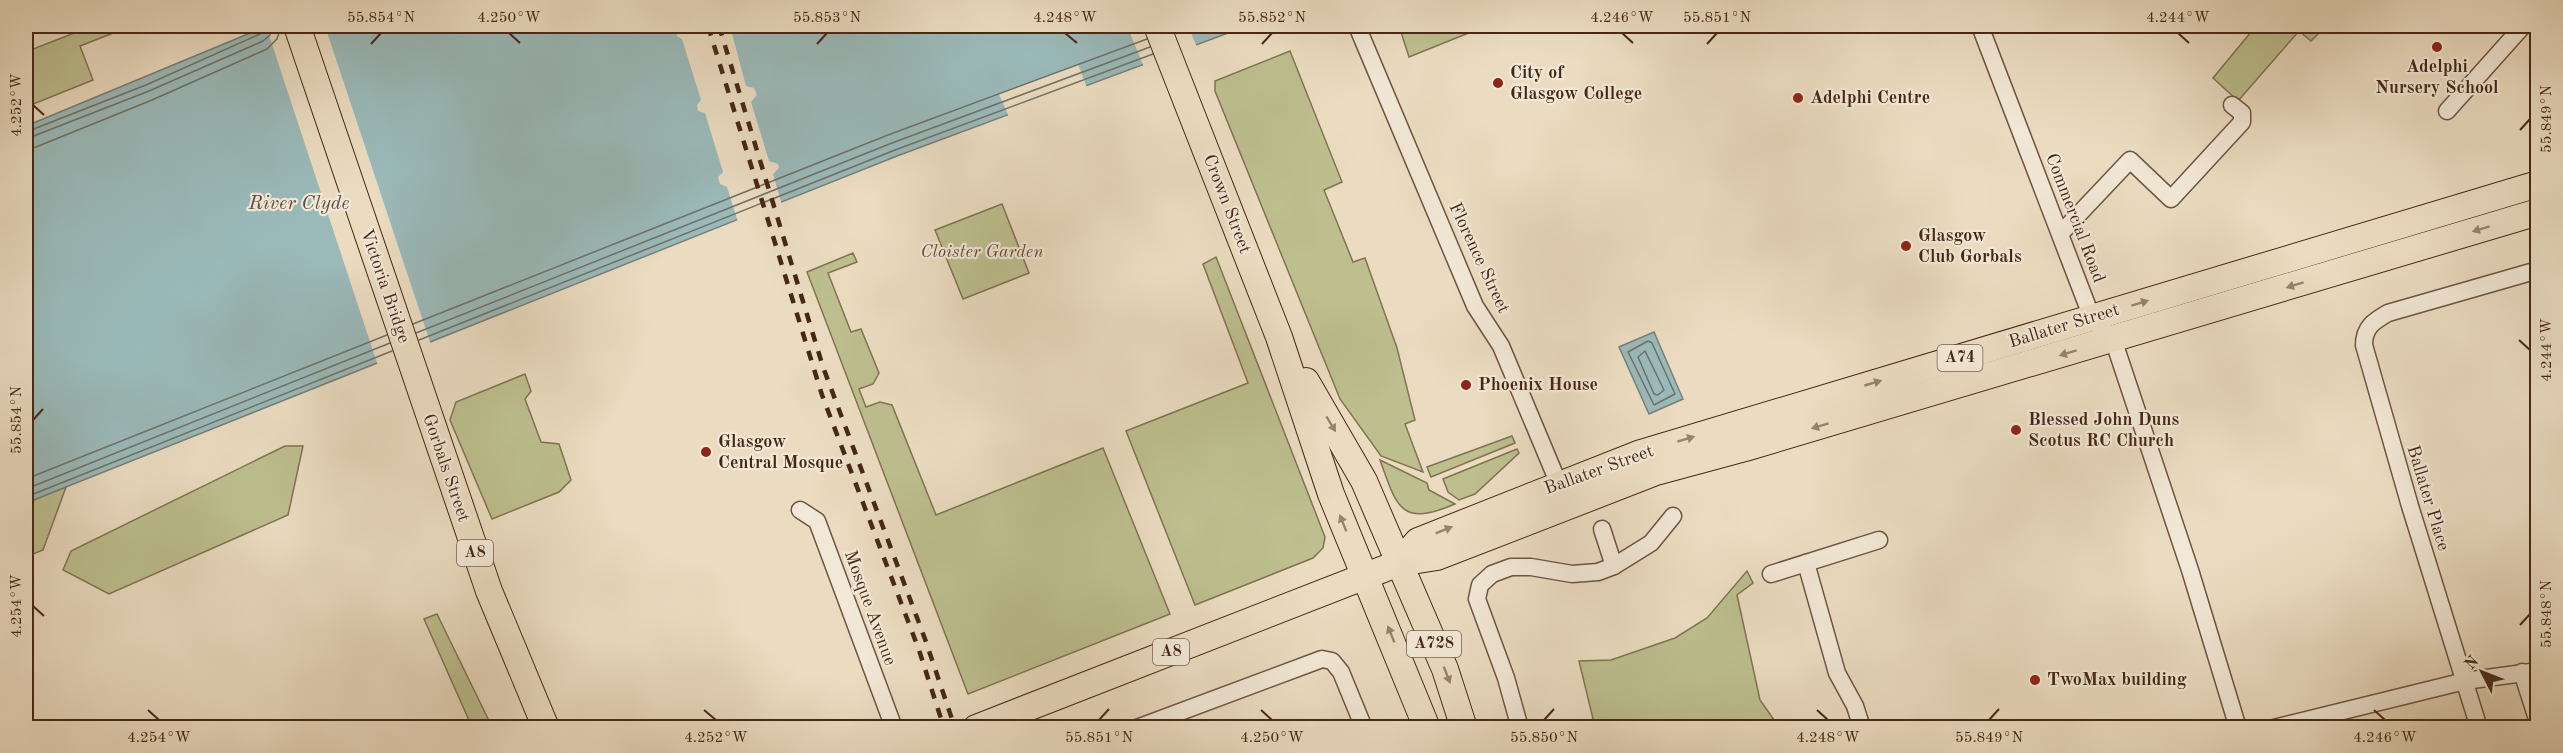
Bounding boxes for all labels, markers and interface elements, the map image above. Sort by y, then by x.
text: 55.854°N [347,11,415,26]
text: 4.250°W [477,11,541,26]
text: 55.853°N [793,11,861,26]
text: 4.248°W [1033,11,1097,26]
text: 55.852°N [1238,11,1306,26]
text: 4.246°W [1590,11,1654,26]
text: 55.851°N [1683,11,1751,26]
text: 4.244°W [2146,11,2210,26]
marker: Adelphi Nursery School [2430,40,2444,54]
place label: Adelphi Nursery School [2375,58,2499,97]
place label: City of Glasgow College [1510,64,1642,103]
text: 4.252°W [10,73,25,137]
marker: City of Glasgow College [1491,76,1505,90]
text: 55.849°N [2540,85,2555,153]
place label: Adelphi Centre [1810,89,1930,107]
marker: Adelphi Centre [1791,91,1805,105]
street label: Commercial Road [2042,151,2108,285]
street label: Crown Street [1200,152,1254,256]
water label: River Clyde [247,194,350,214]
street label: Florence Street [1445,200,1513,316]
one-way arrow [2472,225,2490,234]
street label: Victoria Bridge [357,227,413,345]
place label: Glasgow Club Gorbals [1918,227,2022,266]
marker: Glasgow Club Gorbals [1899,239,1913,253]
park label: Cloister Garden [920,243,1044,261]
one-way arrow [2286,281,2304,290]
one-way arrow [2131,298,2149,307]
street label: Ballater Street [2007,301,2121,351]
text: 4.244°W [2540,318,2555,382]
road number: A74 [1938,345,1982,371]
one-way arrow [2058,349,2076,358]
place label: Phoenix House [1478,376,1598,394]
marker: Phoenix House [1459,378,1473,392]
one-way arrow [1864,378,1882,387]
text: 55.854°N [10,386,25,454]
place label: Blessed John Duns Scotus RC Church [2028,411,2179,450]
street label: Gorbals Street [419,412,473,524]
one-way arrow [1325,416,1336,432]
one-way arrow [1811,422,1829,431]
marker: Blessed John Duns Scotus RC Church [2009,423,2023,437]
place label: Glasgow Central Mosque [718,433,843,472]
one-way arrow [1677,434,1695,443]
street label: Ballater Street [1542,442,1656,498]
street label: Ballater Place [2403,443,2453,553]
marker: Glasgow Central Mosque [699,445,713,459]
one-way arrow [1338,514,1347,532]
one-way arrow [1436,525,1454,535]
road number: A8 [457,540,493,566]
street label: Mosque Avenue [841,548,899,668]
text: 4.254°W [10,574,25,638]
text: 55.848°N [2540,580,2555,648]
one-way arrow [1386,625,1395,643]
road number: A728 [1407,631,1461,657]
road number: A8 [1153,639,1189,665]
north arrow [2452,642,2512,702]
text: N [2462,653,2483,673]
one-way arrow [1442,666,1452,684]
place label: TwoMax building [2047,671,2187,689]
marker: TwoMax building [2028,673,2042,687]
text: 4.254°W [127,731,191,746]
text: 4.252°W [684,731,748,746]
text: 55.851°N [1065,731,1133,746]
text: 4.250°W [1240,731,1304,746]
text: 55.850°N [1510,731,1578,746]
text: 4.248°W [1796,731,1860,746]
text: 55.849°N [1955,731,2023,746]
text: 4.246°W [2353,731,2417,746]

